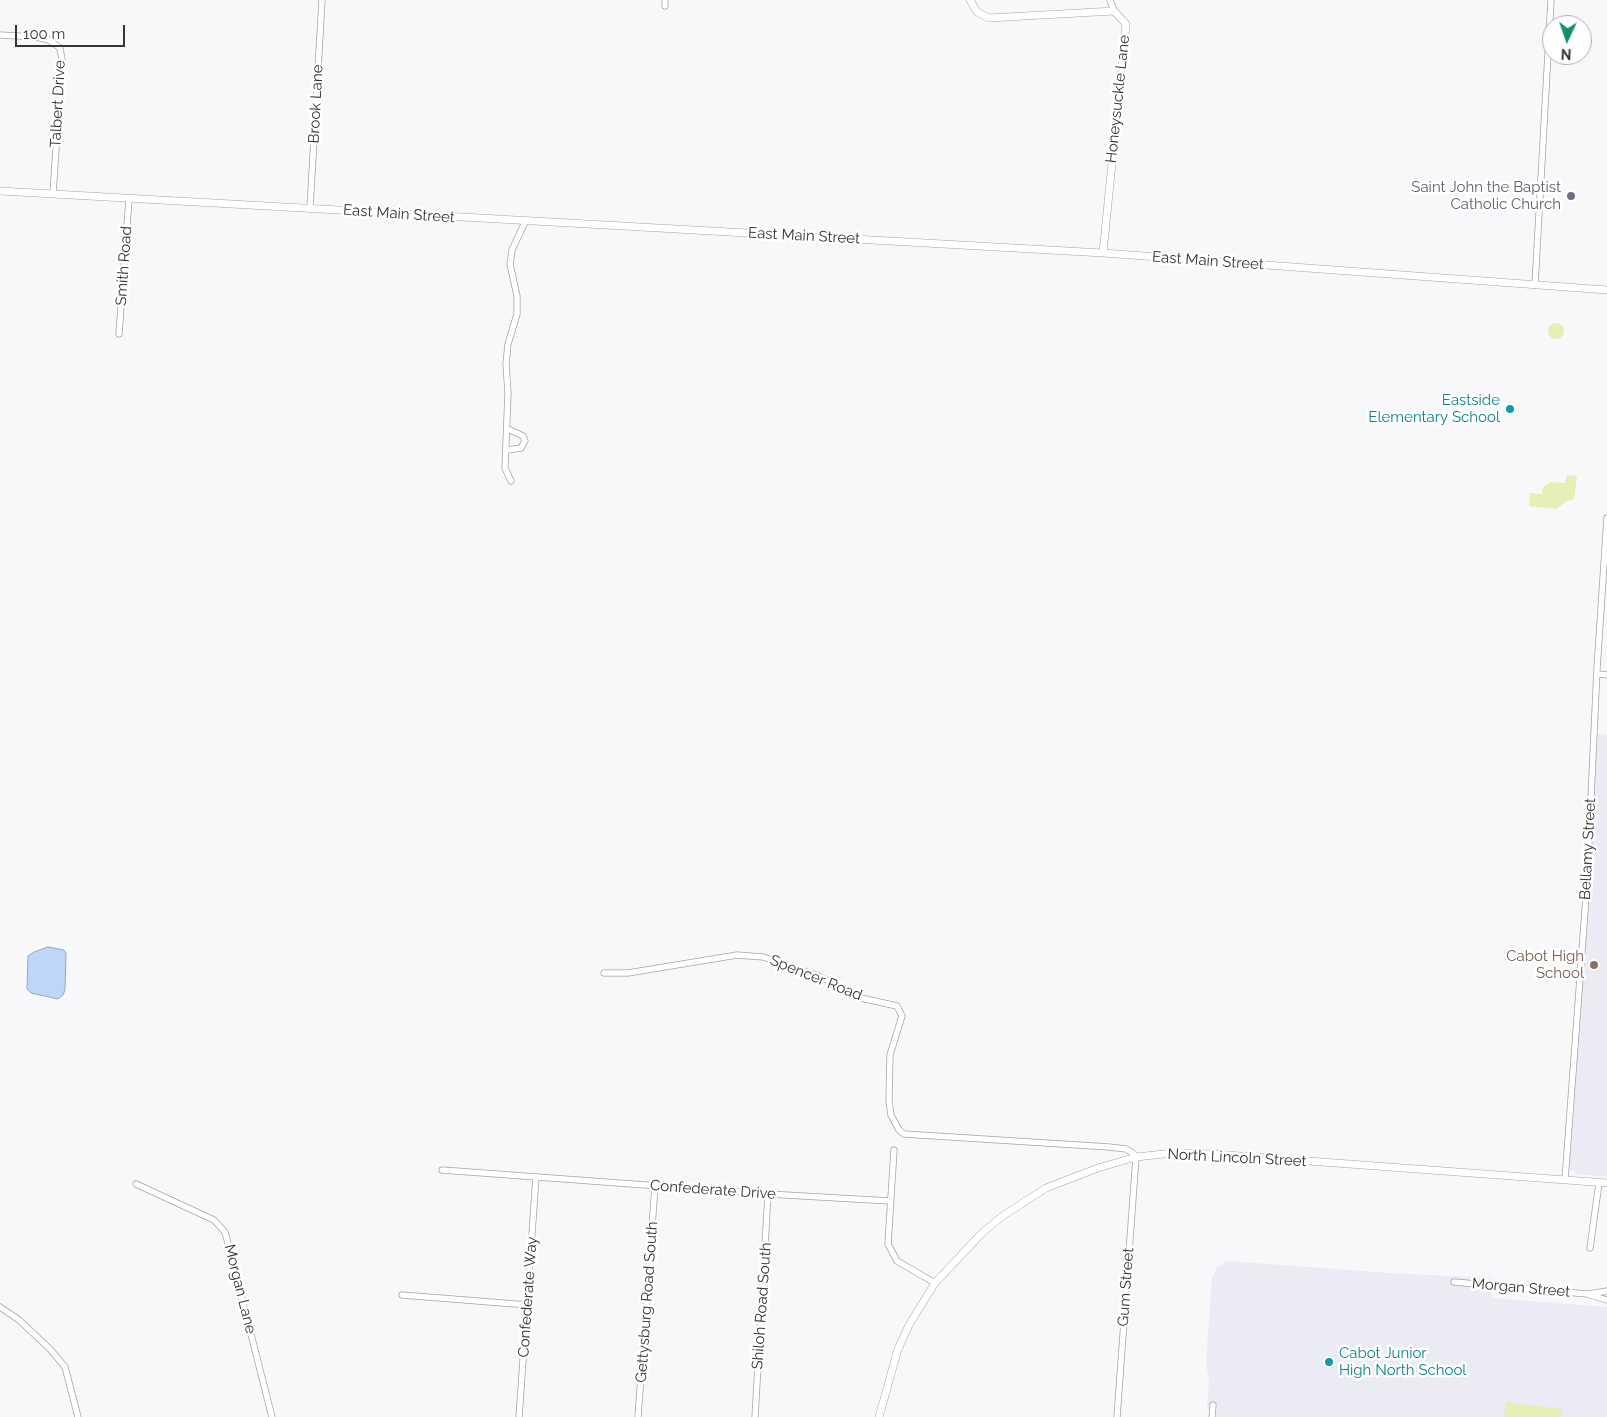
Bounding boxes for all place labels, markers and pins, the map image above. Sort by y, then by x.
place label: Saint John the Baptist Catholic Church [1411,178,1561,213]
marker: Saint John the Baptist Catholic Church [1565,190,1577,202]
place label: Eastside Elementary School [1368,391,1500,426]
marker: Eastside Elementary School [1504,403,1516,415]
place label: Cabot High School [1506,947,1584,982]
marker: Cabot High School [1588,959,1600,971]
place label: Cabot Junior High North School [1339,1344,1466,1379]
marker: Cabot Junior High North School [1323,1356,1335,1368]

